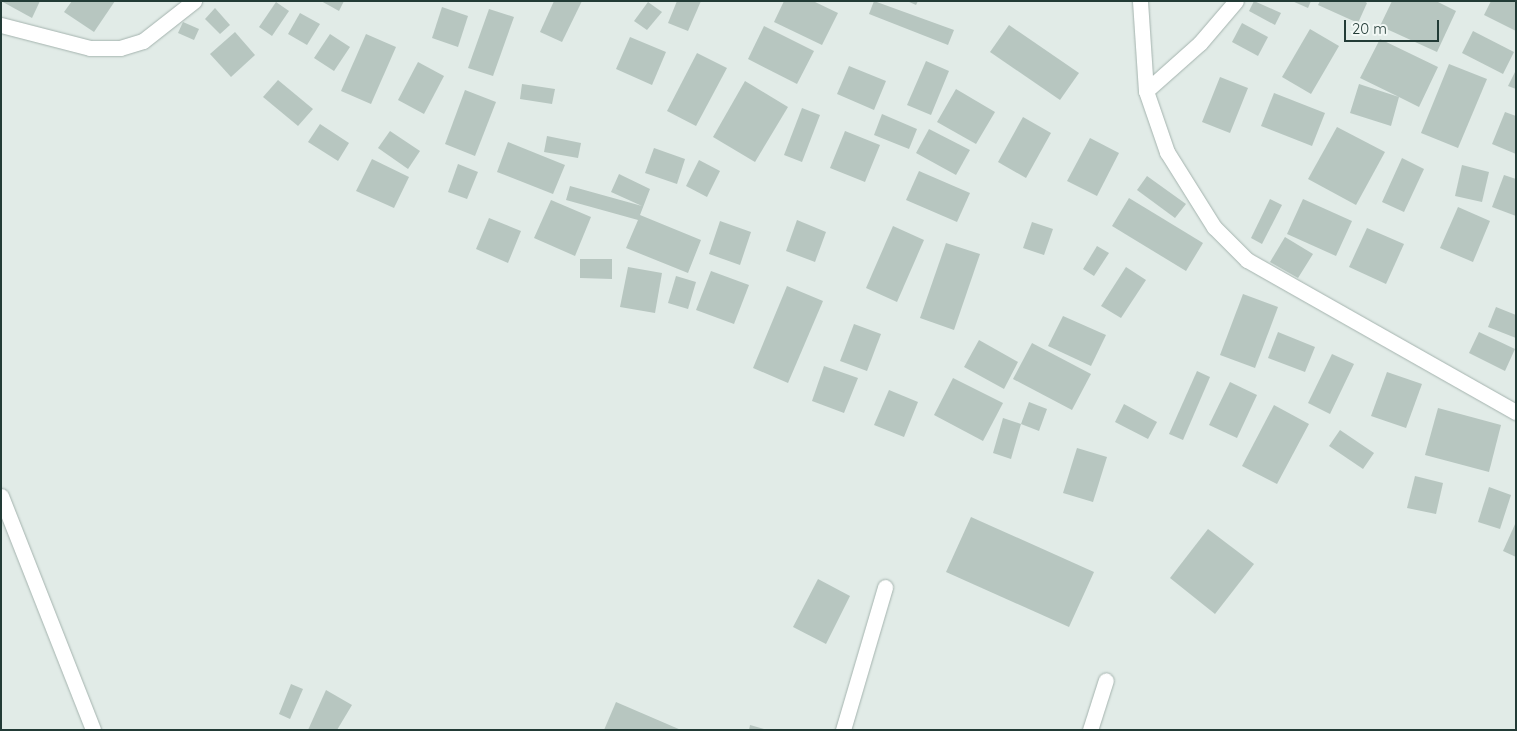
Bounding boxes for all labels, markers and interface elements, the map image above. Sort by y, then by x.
scale bar [1347,10,1442,42]
text: 20 m [1352,19,1387,38]

